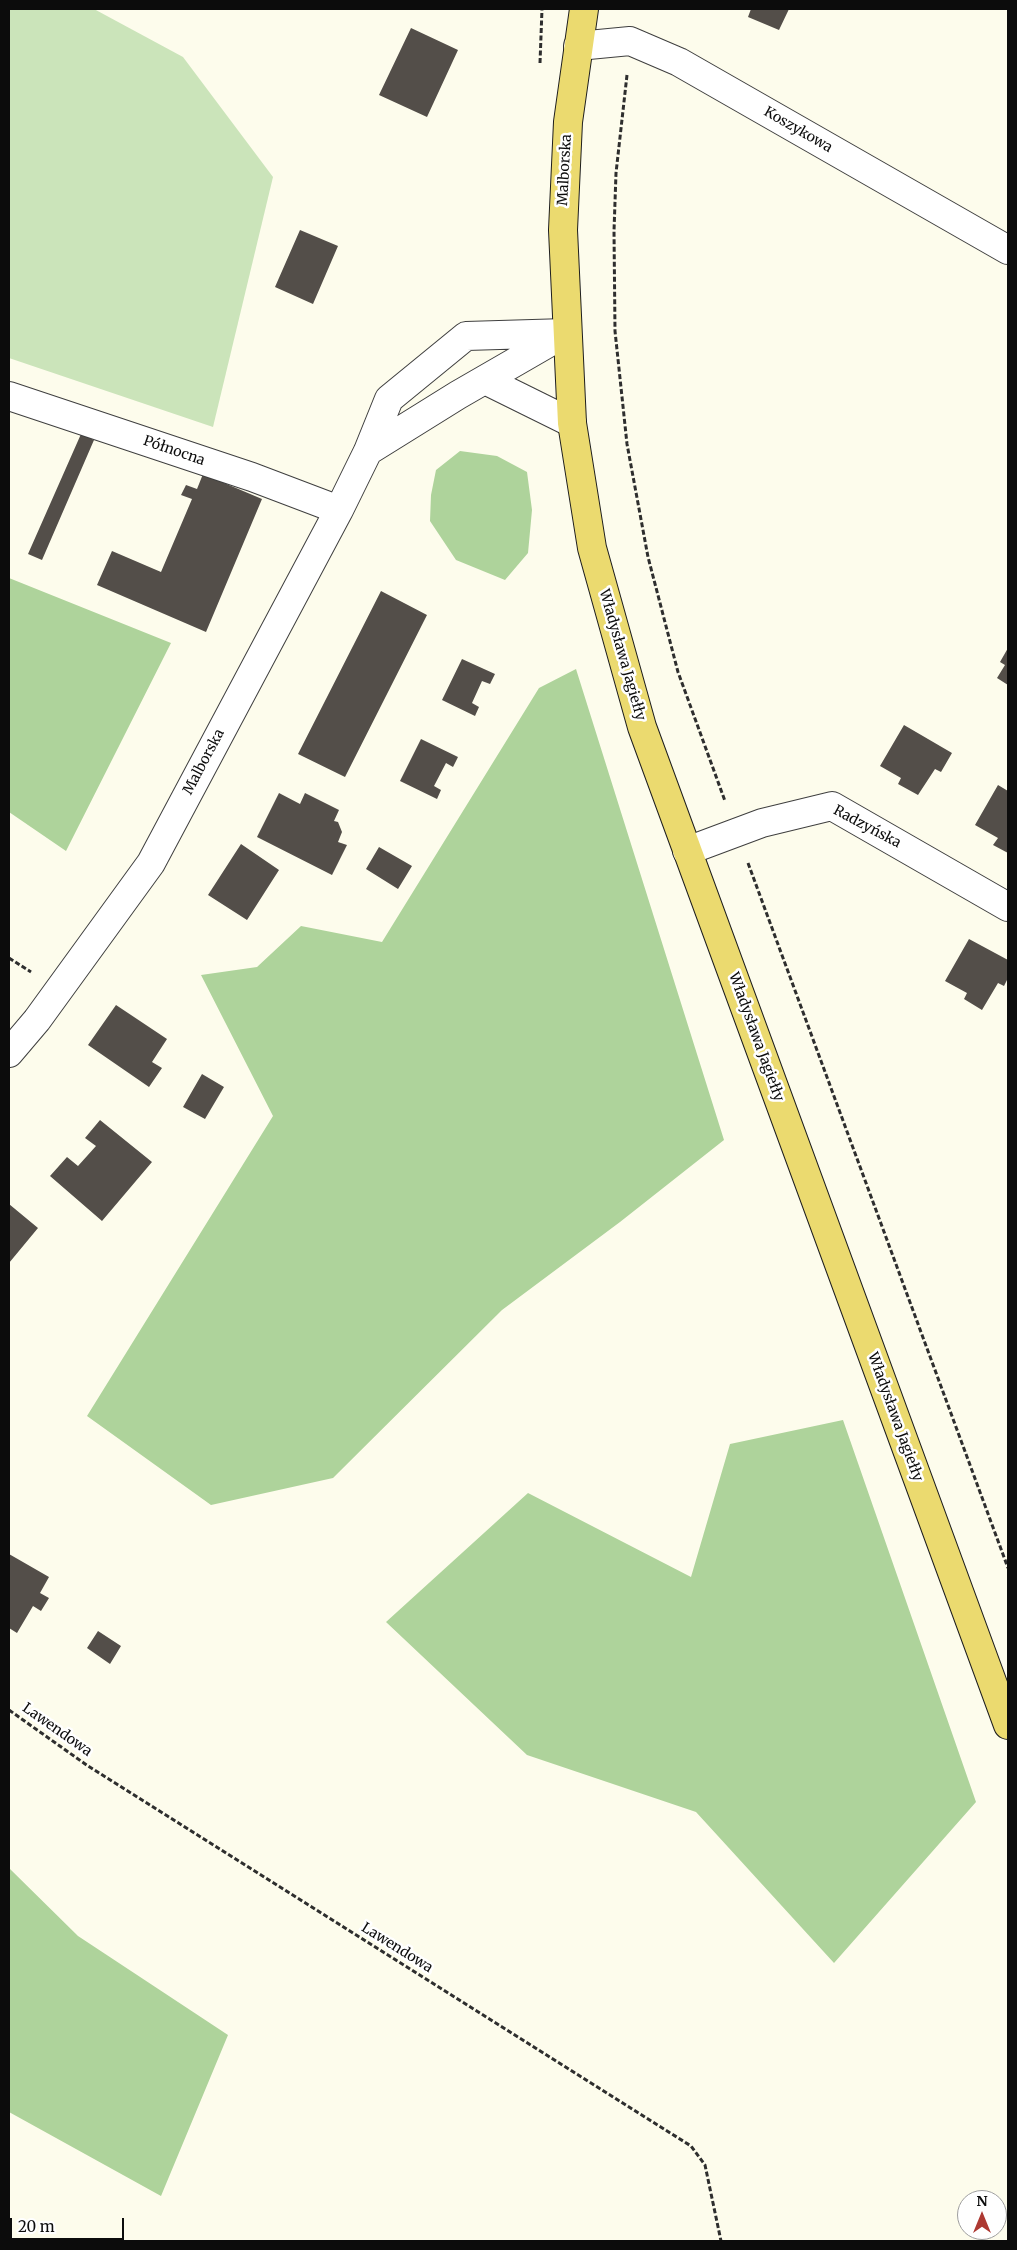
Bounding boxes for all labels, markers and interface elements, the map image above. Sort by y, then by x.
street label: Koszykowa [761,104,835,156]
street label: Malborska [555,134,575,206]
street label: Północna [141,433,207,469]
street label: Władysława Jagiełły [595,587,649,723]
street label: Malborska [180,726,228,798]
street label: Radzyńska [830,802,904,852]
street label: Władysława Jagiełły [725,970,787,1104]
street label: Władysława Jagiełły [864,1350,926,1484]
street label: Lawendowa [19,1700,95,1760]
street label: Lawendowa [358,1919,436,1977]
north arrow [957,2190,1007,2240]
text: N [976,2192,988,2210]
scale bar [12,2208,126,2240]
text: 20 m [18,2217,55,2236]

